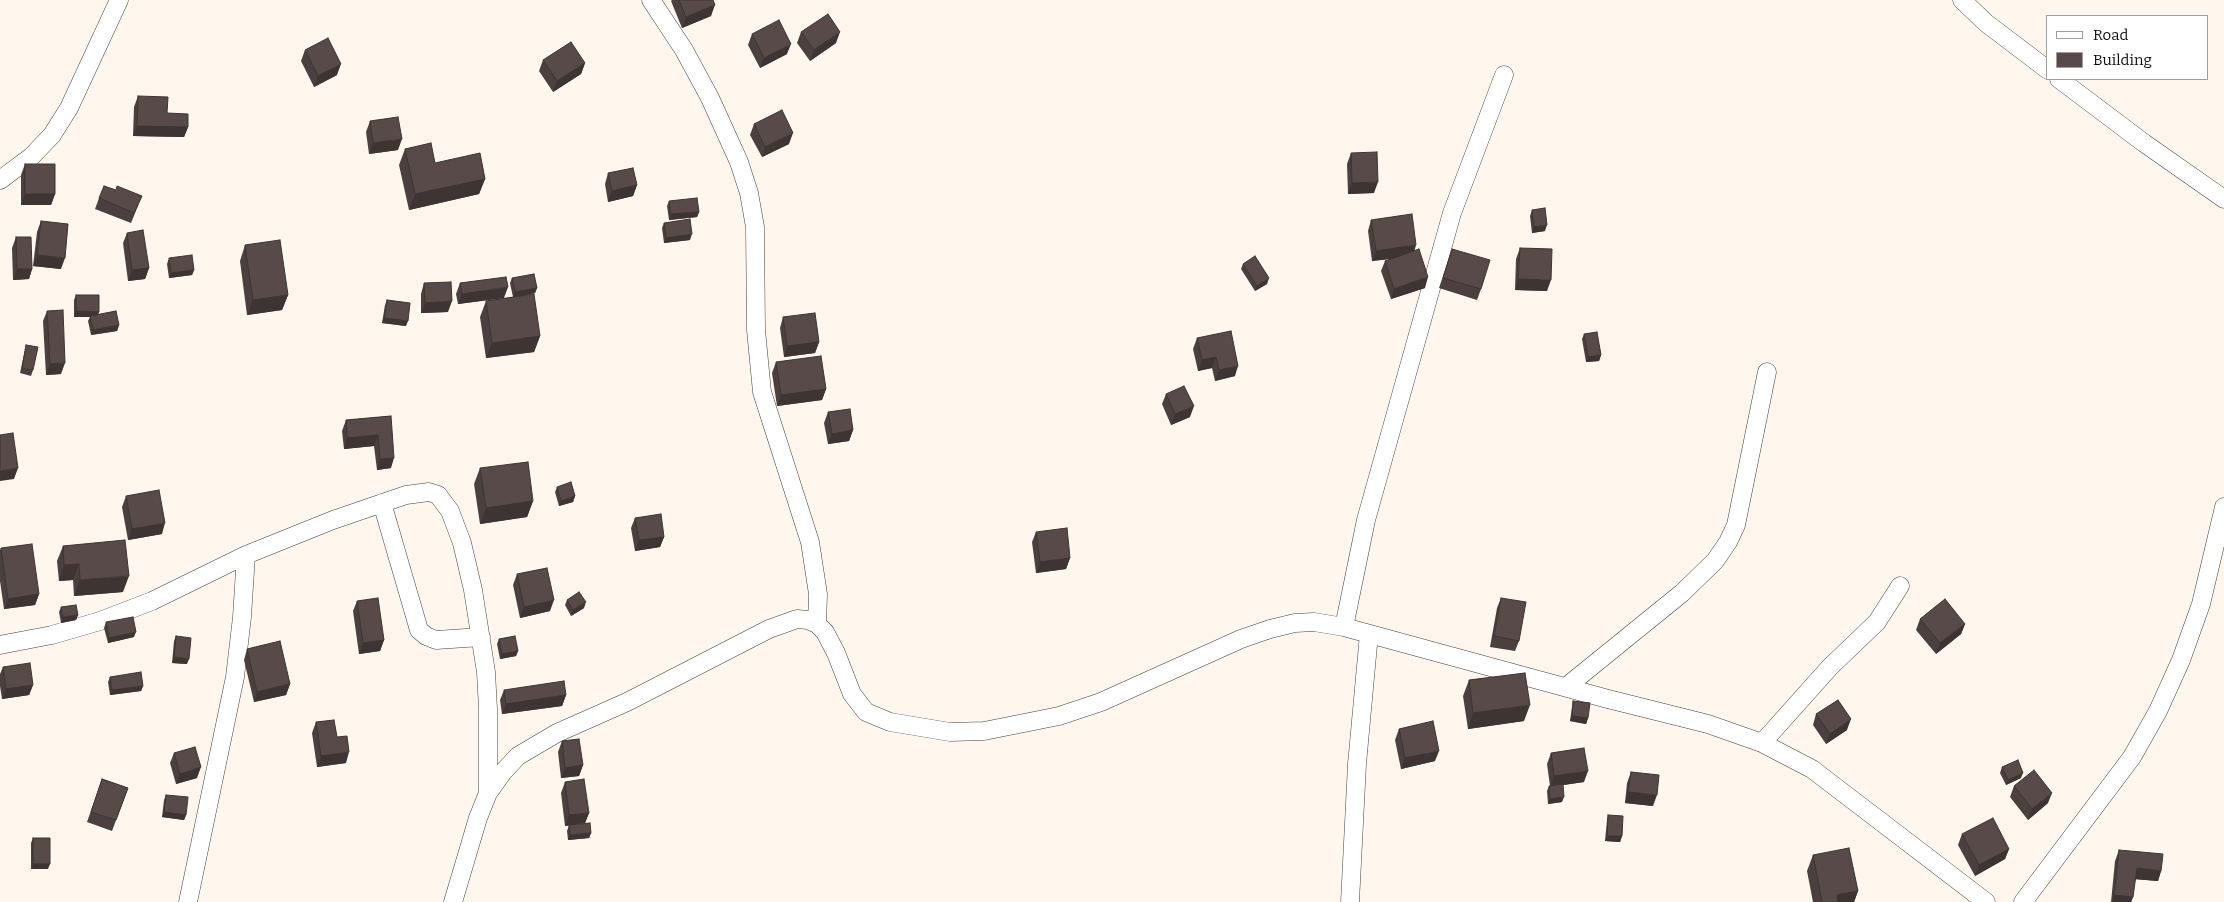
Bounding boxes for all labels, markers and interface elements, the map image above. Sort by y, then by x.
legend [2046,15,2209,80]
text: Road [2093,26,2128,44]
text: Building [2093,51,2152,69]

